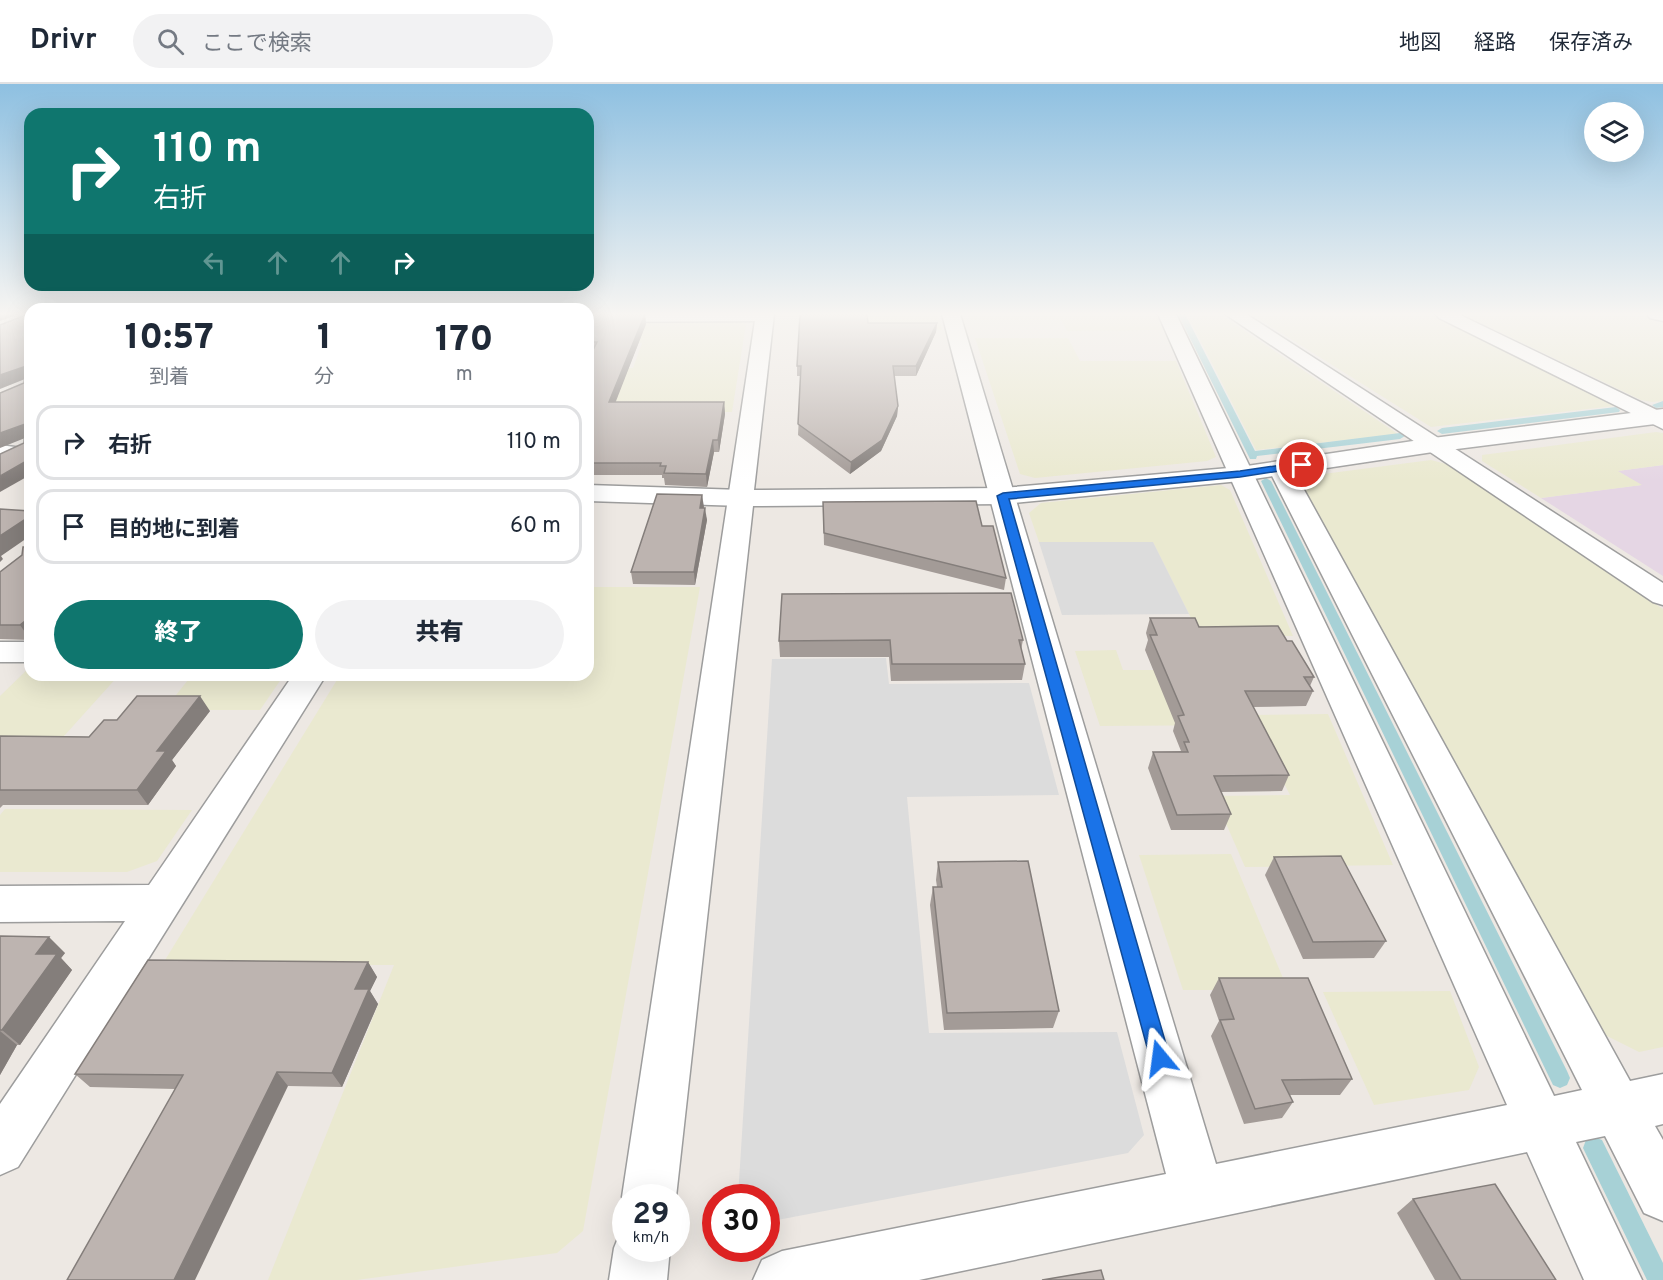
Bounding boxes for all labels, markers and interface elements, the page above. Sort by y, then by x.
search box [133,14,553,68]
text: Drivr [30,23,97,59]
icon: search [154,25,187,58]
text: 地図 [1399,30,1441,57]
text: 経路 [1474,30,1516,57]
text: 保存済み [1549,30,1633,57]
text: ここで検索 [202,31,312,58]
map controls [1584,102,1644,162]
button: layers [1584,102,1644,162]
text: 110 m [153,124,262,177]
icon: right [54,132,132,210]
text: 右折 [153,183,207,217]
icon: left [198,246,231,279]
icon: ahead [261,246,294,279]
icon: ahead [324,246,357,279]
icon: right [387,246,420,279]
text: 10:57 [125,316,214,362]
text: 1 [317,316,332,362]
text: 170 [435,318,493,364]
text: m [456,362,473,388]
text: 到着 [149,365,189,391]
text: 分 [314,365,334,391]
icon: right [57,426,90,459]
text: 110 m [507,429,561,456]
text: 右折 [108,433,152,460]
pin [1276,439,1327,490]
icon: arrive [1285,448,1318,481]
icon: arrive [57,510,90,543]
text: 60 m [510,513,561,540]
text: 目的地に到着 [108,517,240,544]
button: 終了 [54,600,303,669]
button: 共有 [315,600,564,669]
position arrow [1128,1026,1192,1090]
speed limit sign: 30 [702,1184,780,1262]
text: 29 [633,1197,669,1234]
text: km/h [633,1229,669,1248]

